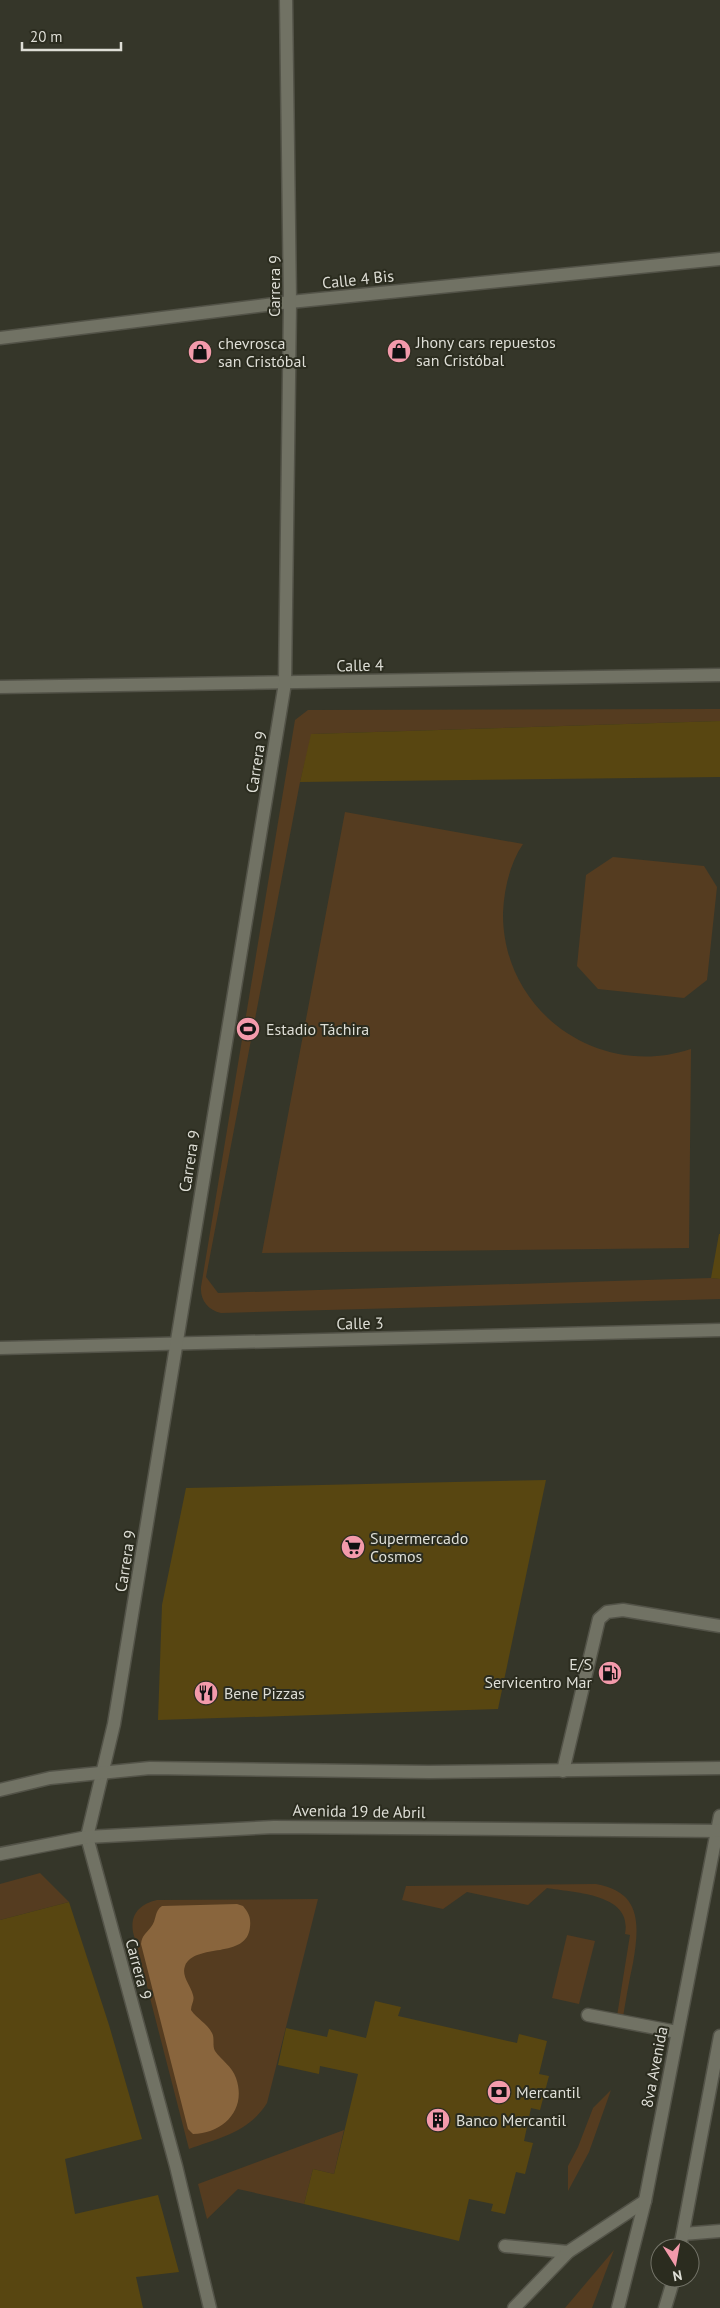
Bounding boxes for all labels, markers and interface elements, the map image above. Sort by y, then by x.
scale bar [22,20,121,52]
text: 20 m [30,27,63,46]
street label: Carrera 9 [264,255,284,317]
street label: Calle 4 Bis [321,265,395,293]
place label: Jhony cars repuestos san Cristóbal [415,332,556,370]
place label: chevrosca san Cristóbal [218,333,306,371]
shop icon: Jhony cars repuestos san Cristóbal [386,338,412,364]
shop icon: chevrosca san Cristóbal [187,339,213,365]
street label: Calle 4 [336,655,384,675]
street label: Carrera 9 [241,730,271,794]
sports icon: Estadio Táchira [235,1016,261,1042]
place label: Estadio Táchira [266,1019,369,1039]
street label: Carrera 9 [174,1129,204,1193]
street label: Calle 3 [336,1313,384,1333]
place label: Supermercado Cosmos [370,1528,468,1566]
street label: Carrera 9 [110,1529,140,1593]
supermarket icon: Supermercado Cosmos [340,1534,366,1560]
place label: E/S Servicentro Mar [484,1654,593,1692]
fuel station icon: E/S Servicentro Mar [597,1660,623,1686]
restaurant icon: Bene Pizzas [193,1680,219,1706]
place label: Bene Pizzas [224,1683,305,1703]
street label: Avenida 19 de Abril [292,1800,426,1822]
street label: Carrera 9 [121,1936,157,2002]
street label: 8va Avenida [636,2025,672,2109]
bank icon: Mercantil [486,2079,512,2105]
place label: Mercantil [516,2082,581,2102]
building icon: Banco Mercantil [425,2107,451,2133]
place label: Banco Mercantil [456,2110,567,2130]
north arrow [650,2238,700,2288]
text: N [671,2266,684,2285]

